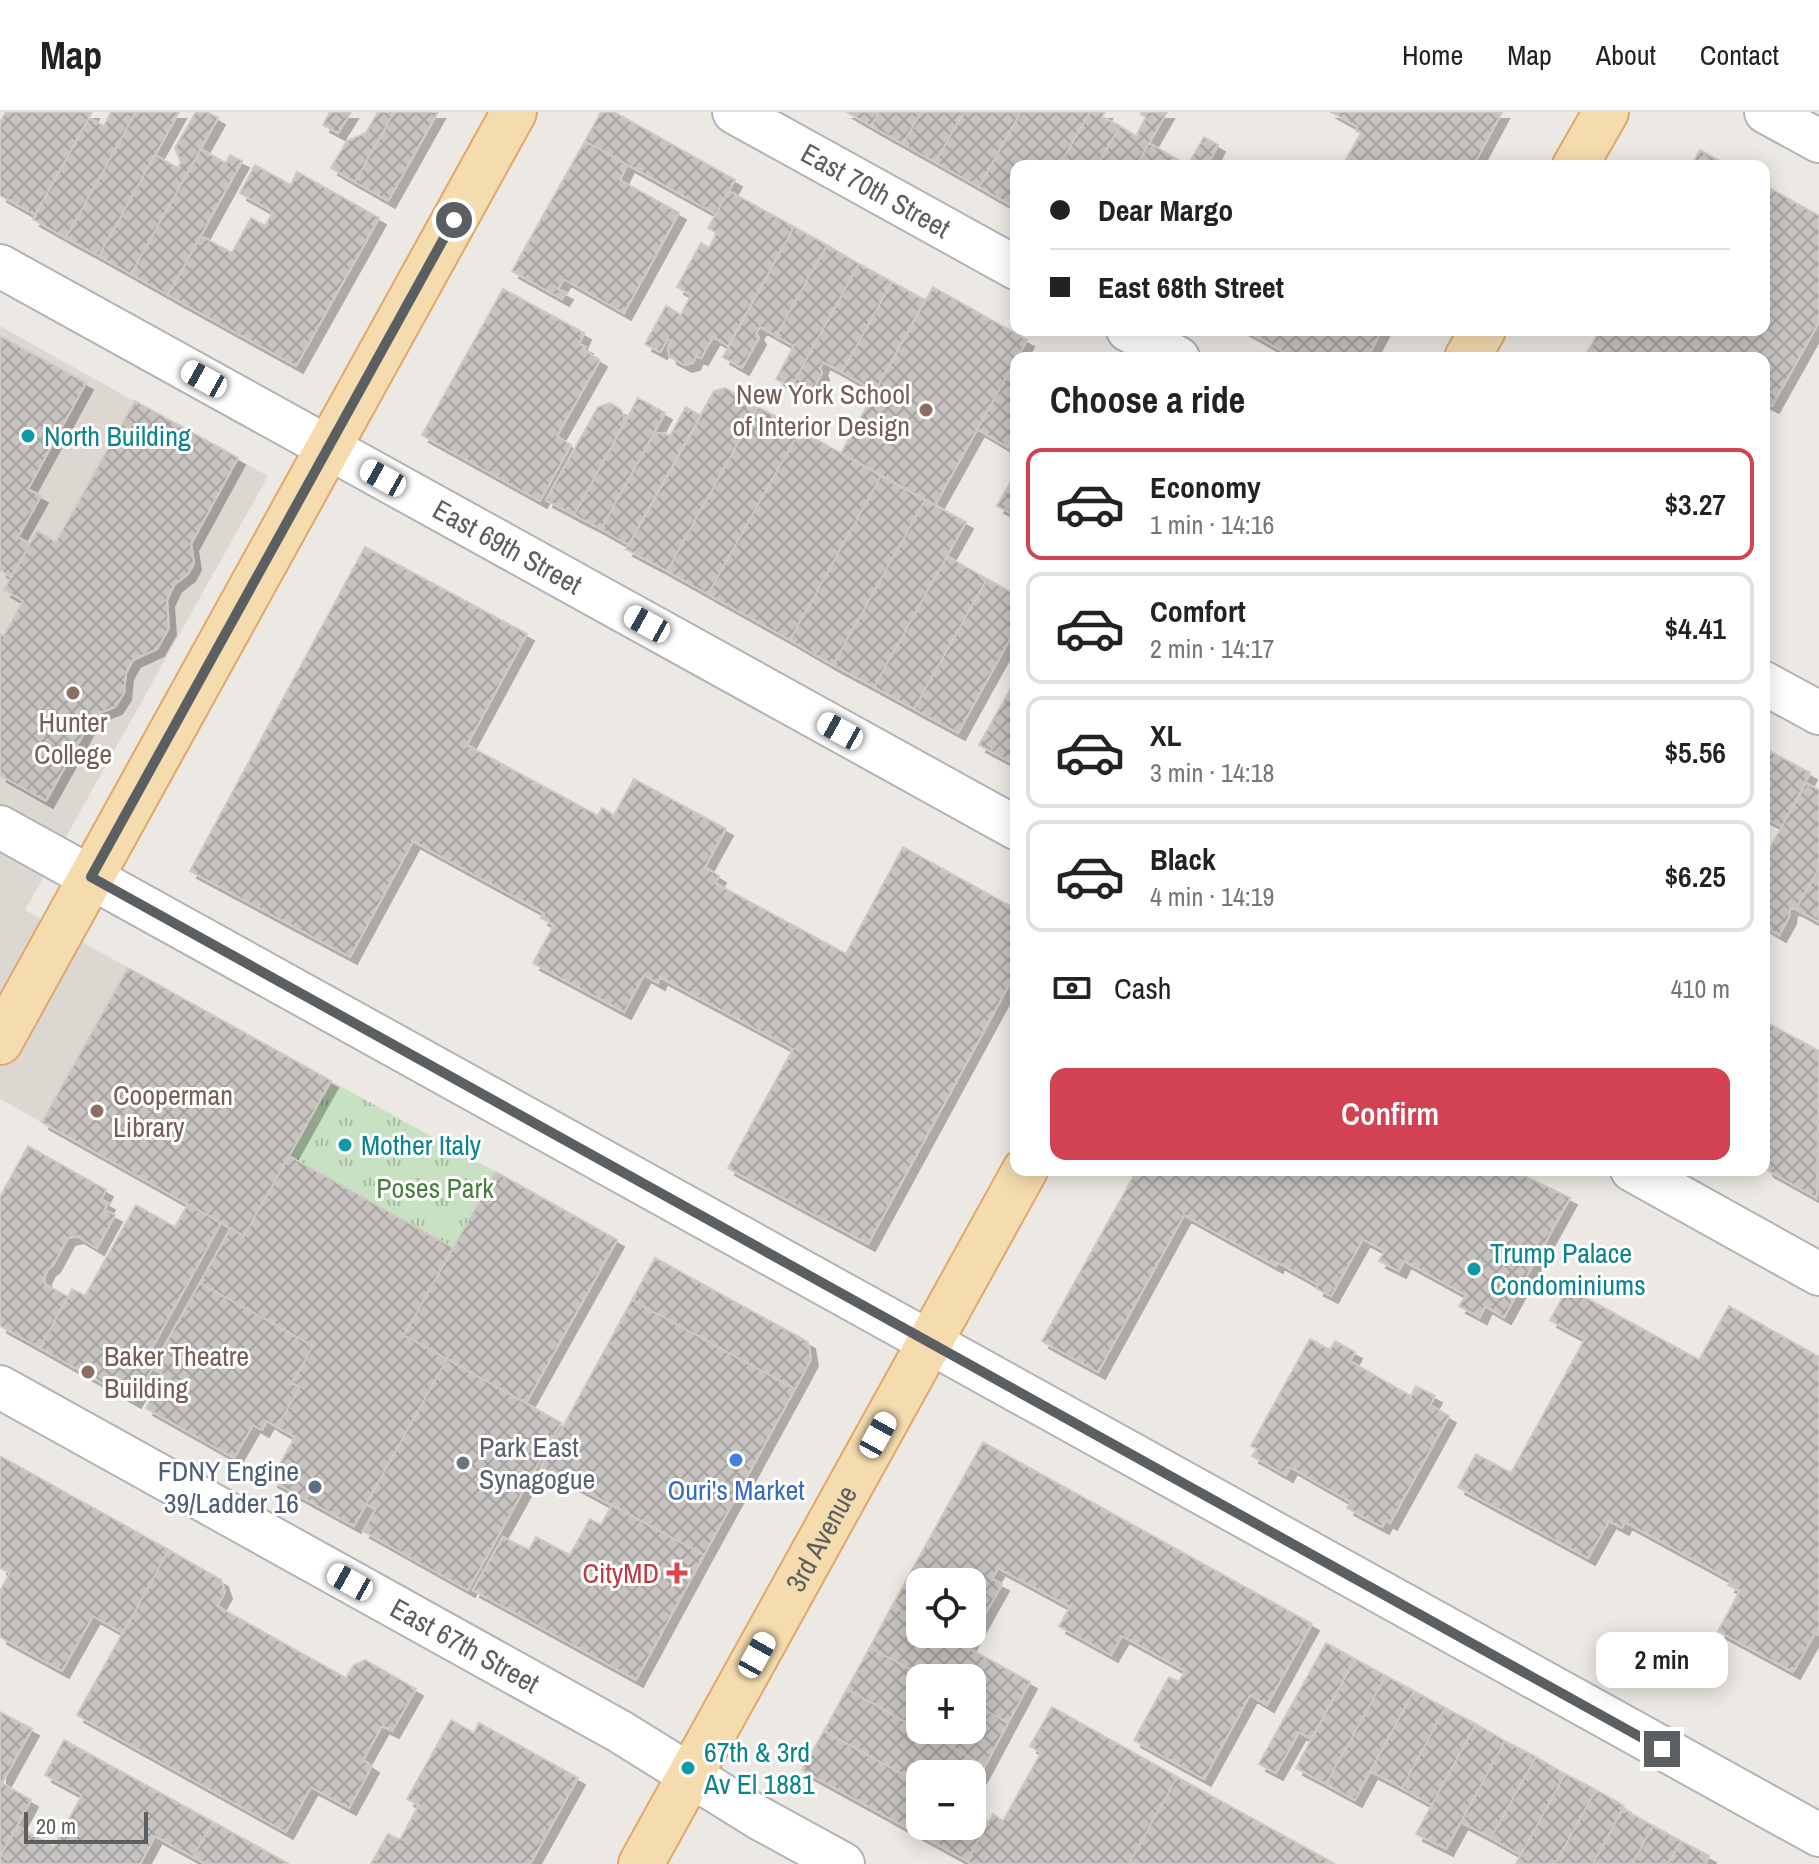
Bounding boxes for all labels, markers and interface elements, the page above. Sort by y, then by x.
text: Map [40,30,102,81]
text: Home [1402,36,1463,74]
text: Map [1507,36,1552,74]
text: About [1596,36,1656,74]
text: Contact [1700,36,1779,74]
street label: East 70th Street [794,134,957,247]
text: Dear Margo [1098,190,1233,230]
route start [436,202,472,238]
text: East 68th Street [1098,267,1284,307]
car [177,357,231,401]
place label: New York School of Interior Design [733,375,910,445]
text: Choose a ride [1050,376,1245,424]
marker: New York School of Interior Design [917,401,935,419]
place label: North Building [44,417,191,455]
marker: North Building [19,427,37,445]
car [356,456,410,500]
text: Economy [1150,467,1261,507]
icon: car [1054,468,1126,540]
text: $3.27 [1664,484,1726,524]
street label: East 69th Street [426,490,589,603]
text: 1 min · 14:16 [1150,507,1274,542]
text: Comfort [1150,591,1246,631]
icon: car [1054,592,1126,664]
car [620,602,674,646]
text: $4.41 [1664,608,1726,648]
text: 2 min · 14:17 [1150,631,1274,666]
marker: Hunter College [64,684,82,702]
place label: Hunter College [34,703,112,773]
car [813,709,867,753]
text: XL [1150,715,1181,755]
icon: car [1054,716,1126,788]
text: $5.56 [1664,732,1726,772]
text: 3 min · 14:18 [1150,755,1274,790]
text: Black [1150,839,1216,879]
icon: car [1054,840,1126,912]
text: $6.25 [1664,856,1726,896]
text: 4 min · 14:19 [1150,879,1274,914]
icon: cash [1050,966,1094,1010]
text: Cash [1114,968,1171,1008]
text: 410 m [1671,971,1730,1006]
button: Confirm [1050,1068,1730,1160]
place label: Cooperman Library [113,1076,233,1146]
marker: Cooperman Library [88,1102,106,1120]
place label: Mother Italy [361,1126,481,1164]
marker: Mother Italy [336,1136,354,1154]
park label: Poses Park [376,1169,494,1207]
place label: Trump Palace Condominiums [1490,1234,1646,1304]
marker: Trump Palace Condominiums [1465,1260,1483,1278]
place label: Baker Theatre Building [104,1337,249,1407]
marker: Baker Theatre Building [79,1363,97,1381]
car [856,1408,900,1462]
place label: Park East Synagogue [479,1428,595,1498]
marker: Ouri's Market [727,1451,745,1469]
place label: FDNY Engine 39/Ladder 16 [158,1452,299,1522]
marker: Park East Synagogue [454,1454,472,1472]
place label: Ouri's Market [667,1471,805,1509]
marker: FDNY Engine 39/Ladder 16 [306,1478,324,1496]
street label: 3rd Avenue [776,1479,866,1598]
place label: CityMD [582,1554,659,1592]
car [323,1560,377,1604]
marker: CityMD [666,1562,688,1584]
map controls [906,1568,986,1840]
button: locate [906,1568,986,1648]
street label: East 67th Street [384,1589,546,1702]
car [735,1628,779,1682]
callout: 2 min [1596,1633,1728,1689]
text: 2 min [1635,1642,1689,1677]
button: + [906,1664,986,1744]
route end [1644,1731,1680,1767]
place label: 67th & 3rd Av El 1881 [703,1733,815,1803]
marker: 67th & 3rd Av El 1881 [679,1759,697,1777]
button: − [906,1760,986,1840]
scale bar [24,1808,148,1844]
text: 20 m [36,1811,76,1841]

